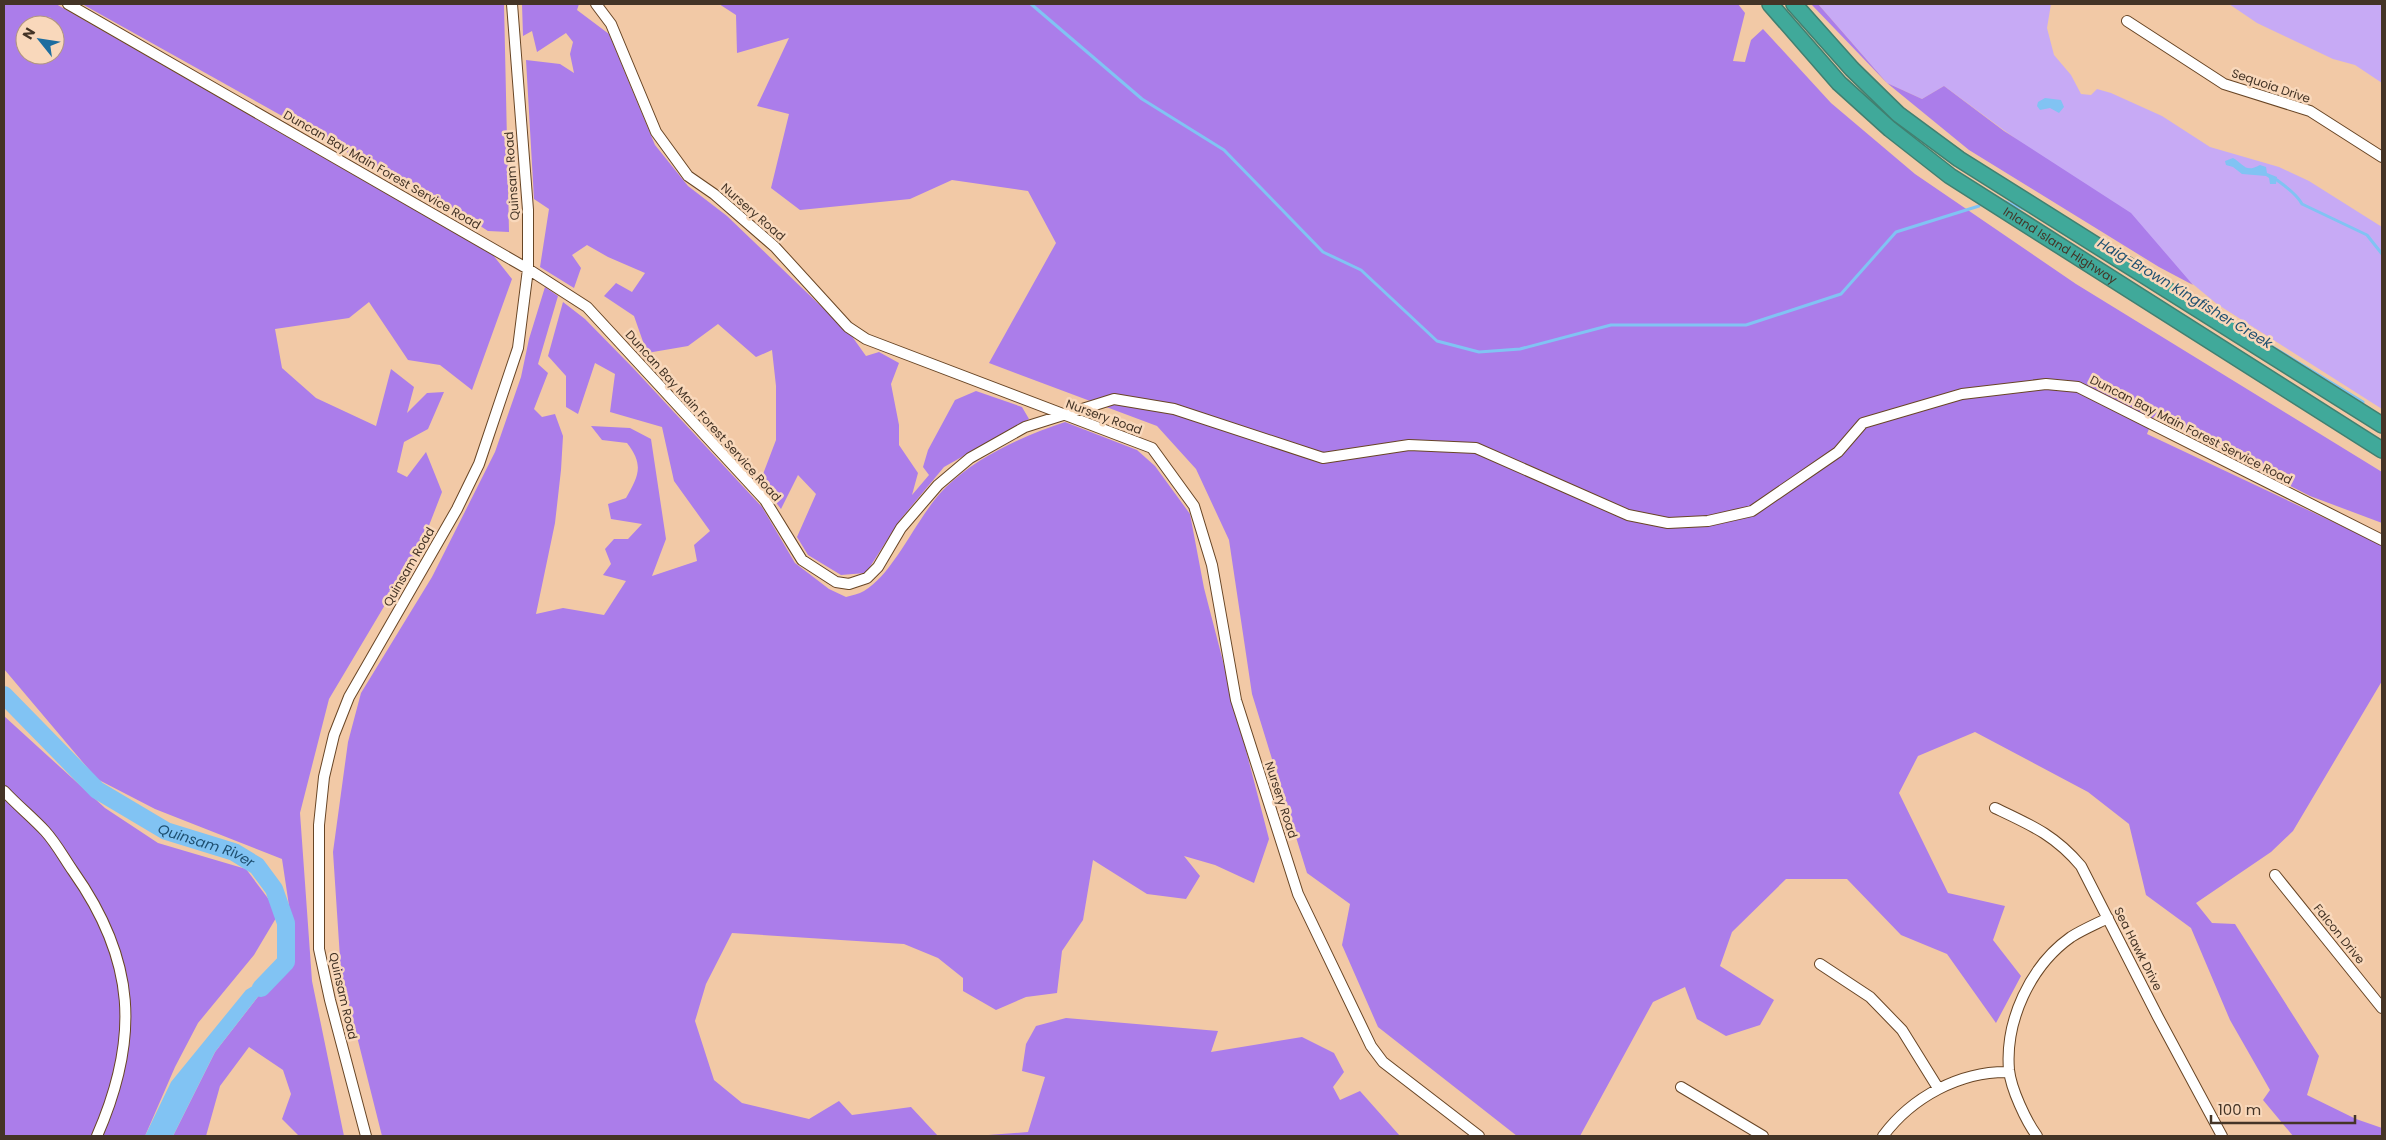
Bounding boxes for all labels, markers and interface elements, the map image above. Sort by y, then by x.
north arrow [15,15,65,65]
text: N [17,24,40,43]
street label: Sequoia Drive [2229,64,2313,107]
street label: Duncan Bay Main Forest Service Road [281,106,484,233]
street label: Quinsam Road [500,131,523,221]
street label: Nursery Road [718,179,789,244]
street label: Inland Island Highway [2000,203,2121,288]
water label: Haig-Brown Kingfisher Creek [2094,233,2277,354]
street label: Duncan Bay Main Forest Service Road [622,326,785,505]
street label: Duncan Bay Main Forest Service Road [2087,371,2295,488]
street label: Nursery Road [1064,395,1145,438]
street label: Quinsam Road [379,524,438,610]
street label: Nursery Road [1261,759,1302,840]
water label: Quinsam River [154,818,259,873]
street label: Falcon Drive [2310,900,2369,967]
street label: Sea Hawk Drive [2110,904,2167,993]
street label: Quinsam Road [325,951,362,1041]
scale bar [2211,1092,2355,1124]
text: 100 m [2218,1099,2261,1120]

